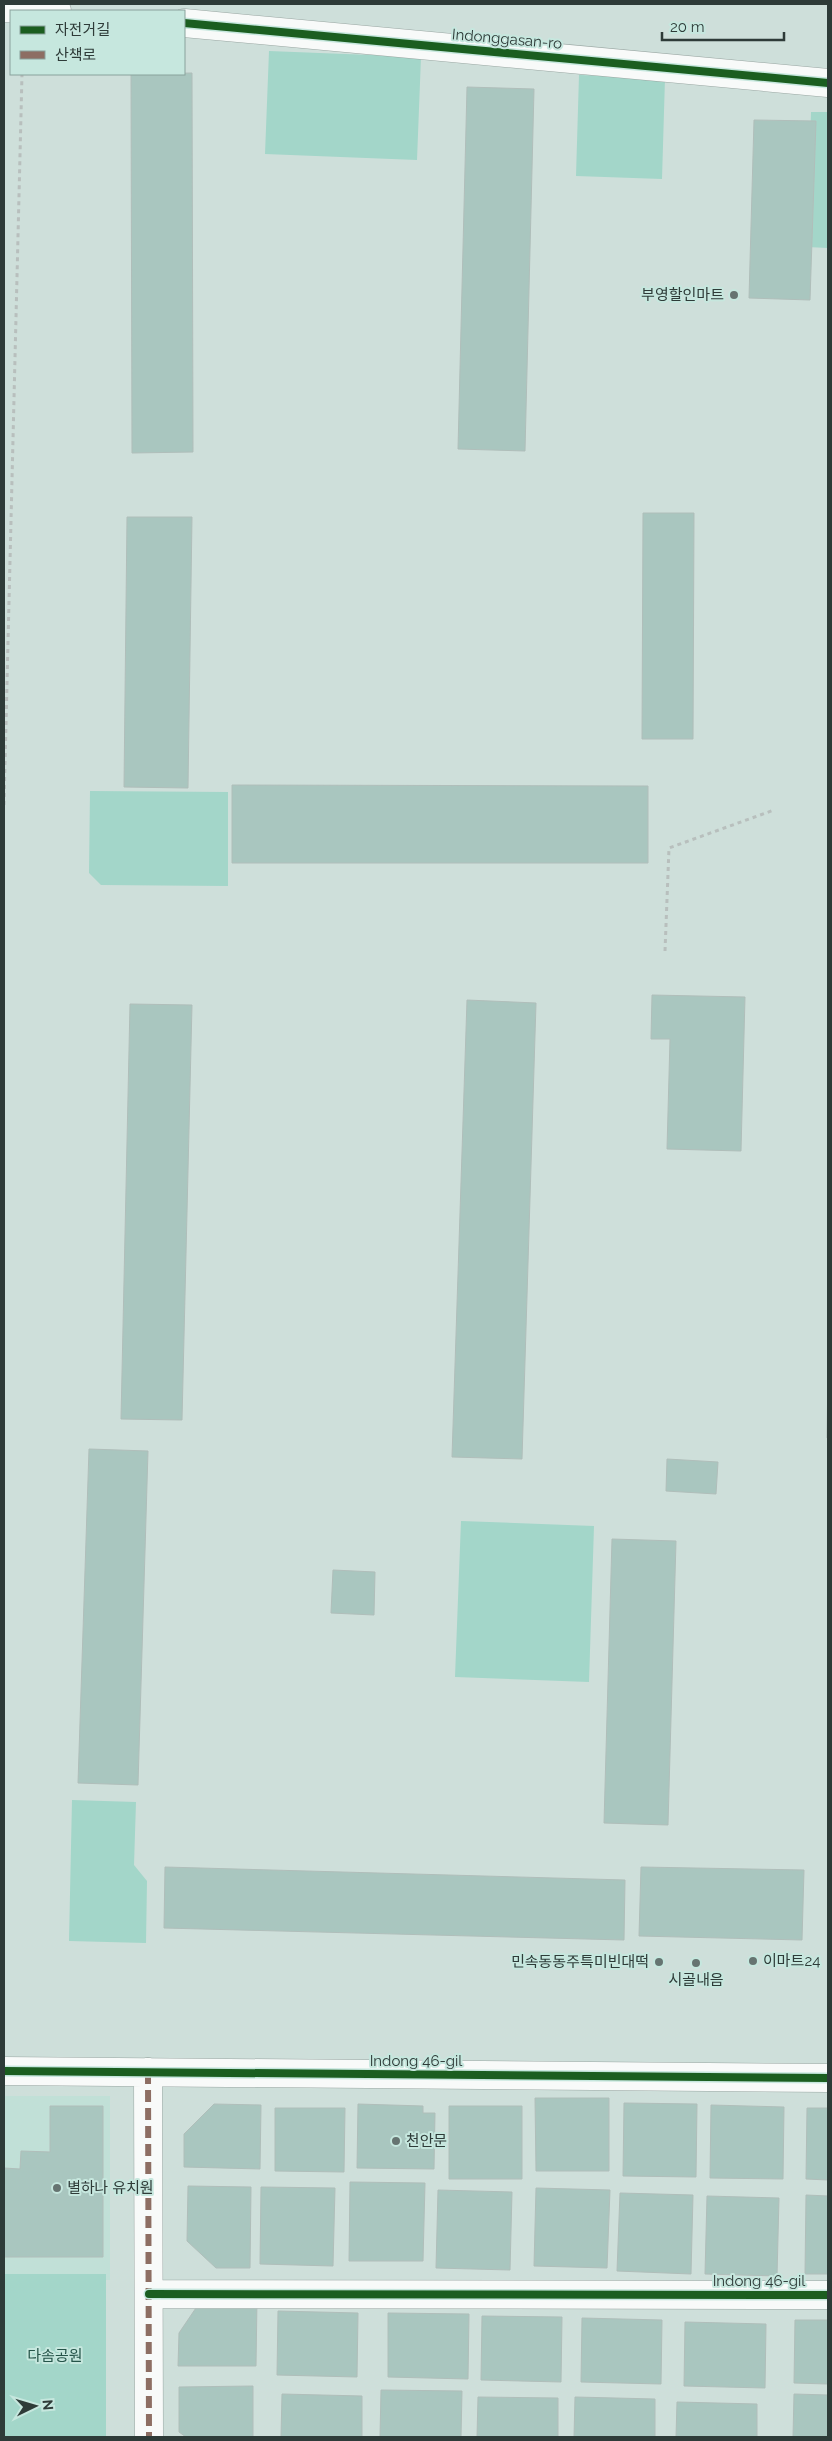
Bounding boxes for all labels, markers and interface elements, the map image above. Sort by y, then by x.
legend [10,10,185,75]
scale bar [662,10,784,42]
text: 20 m [670,18,705,36]
text: 자전거길 [55,21,110,39]
street label: Indonggasan-ro [451,25,563,53]
text: 산책로 [55,46,96,64]
place label: 부영할인마트 [641,286,724,304]
marker: 부영할인마트 [728,289,740,301]
place label: 이마트24 [763,1952,820,1970]
place label: 민속동동주특미빈대떡 [511,1953,649,1971]
marker: 이마트24 [747,1955,759,1967]
marker: 민속동동주특미빈대떡 [653,1956,665,1968]
marker: 시골내음 [690,1957,702,1969]
place label: 시골내음 [668,1971,724,1989]
street label: Indong 46-gil [370,2052,463,2070]
place label: 천안문 [406,2132,447,2150]
marker: 천안문 [390,2135,402,2147]
place label: 별하나 유치원 [67,2179,154,2197]
marker: 별하나 유치원 [51,2182,63,2194]
street label: Indong 46-gil [713,2272,806,2290]
park label: 다솜공원 [27,2347,83,2365]
north arrow [10,2381,60,2431]
text: N [40,2399,56,2411]

